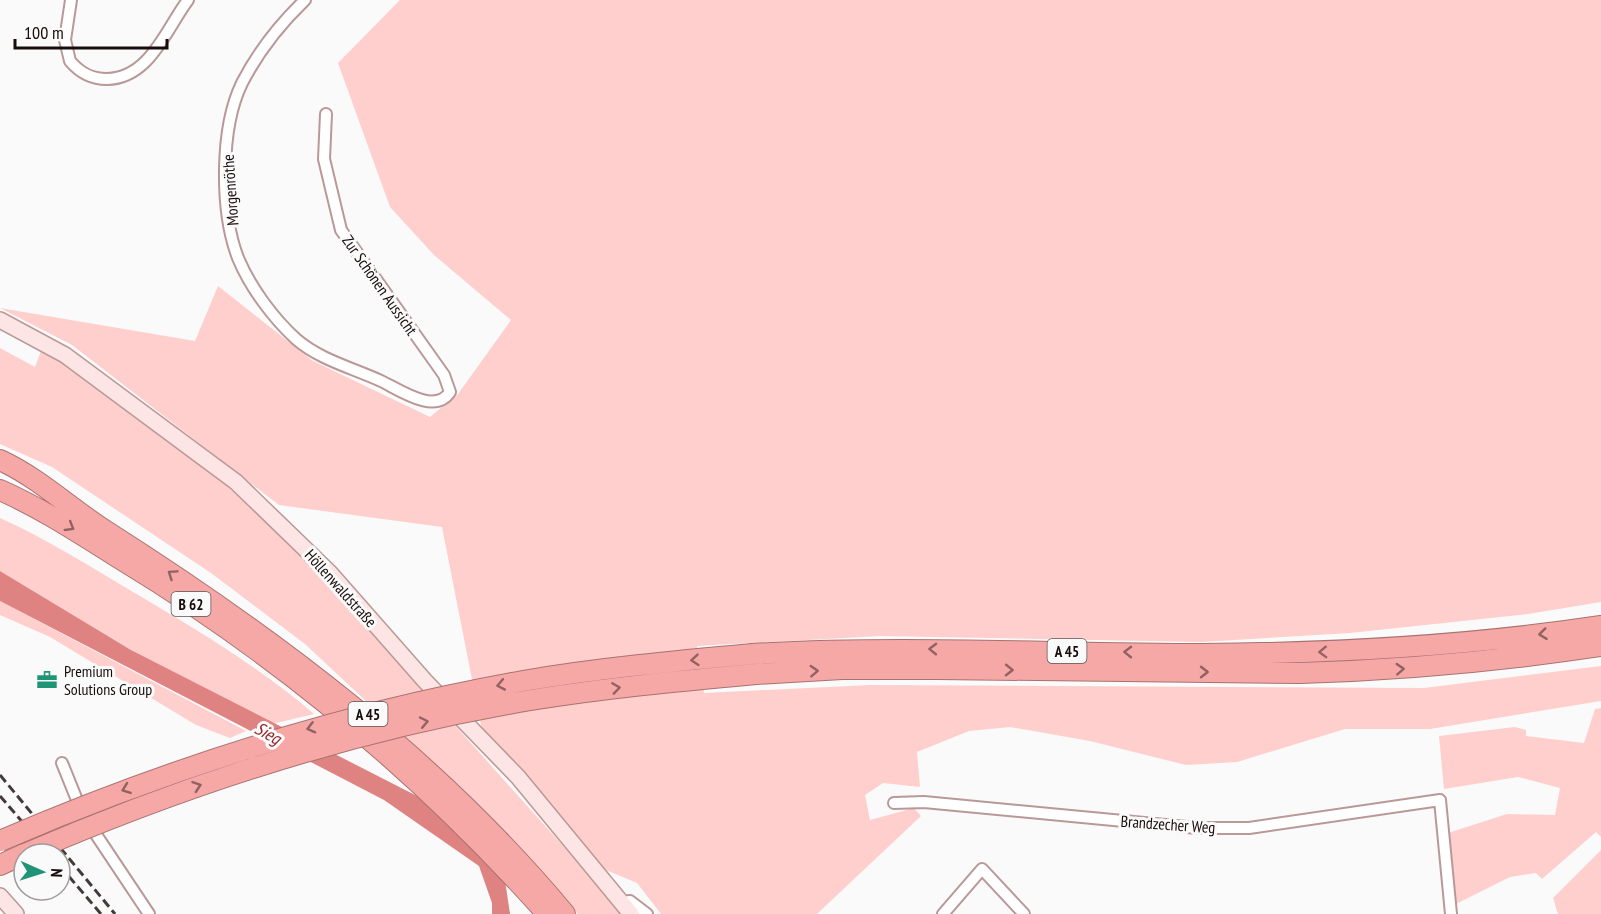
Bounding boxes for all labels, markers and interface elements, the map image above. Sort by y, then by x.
scale bar [15,12,166,50]
text: 100 m [24,21,64,44]
street label: Morgenröthe [218,154,242,226]
street label: Zur Schönen Aussicht [338,231,422,339]
one-way arrow [64,520,74,532]
street label: Höllenwaldstraße [301,545,381,631]
one-way arrow [168,570,179,581]
road number: B 62 [172,592,210,616]
one-way arrow [1539,628,1548,640]
road number: A 45 [1048,639,1086,663]
one-way arrow [929,643,938,656]
one-way arrow [1319,645,1328,658]
one-way arrow [1124,646,1133,659]
one-way arrow [690,653,699,666]
place label: Premium Solutions Group [64,661,152,699]
one-way arrow [1396,662,1405,675]
one-way arrow [809,664,818,677]
one-way arrow [1004,664,1013,676]
one-way arrow [1199,666,1208,678]
office icon: Premium Solutions Group [35,668,59,692]
one-way arrow [497,678,507,691]
one-way arrow [612,682,621,694]
road number: A 45 [348,702,388,726]
water label: Sieg [251,716,286,750]
one-way arrow [419,716,429,729]
one-way arrow [307,721,317,734]
one-way arrow [191,781,201,794]
one-way arrow [121,782,132,795]
street label: Brandzecher Weg [1120,811,1216,837]
north arrow [12,842,72,902]
text: N [47,868,67,878]

